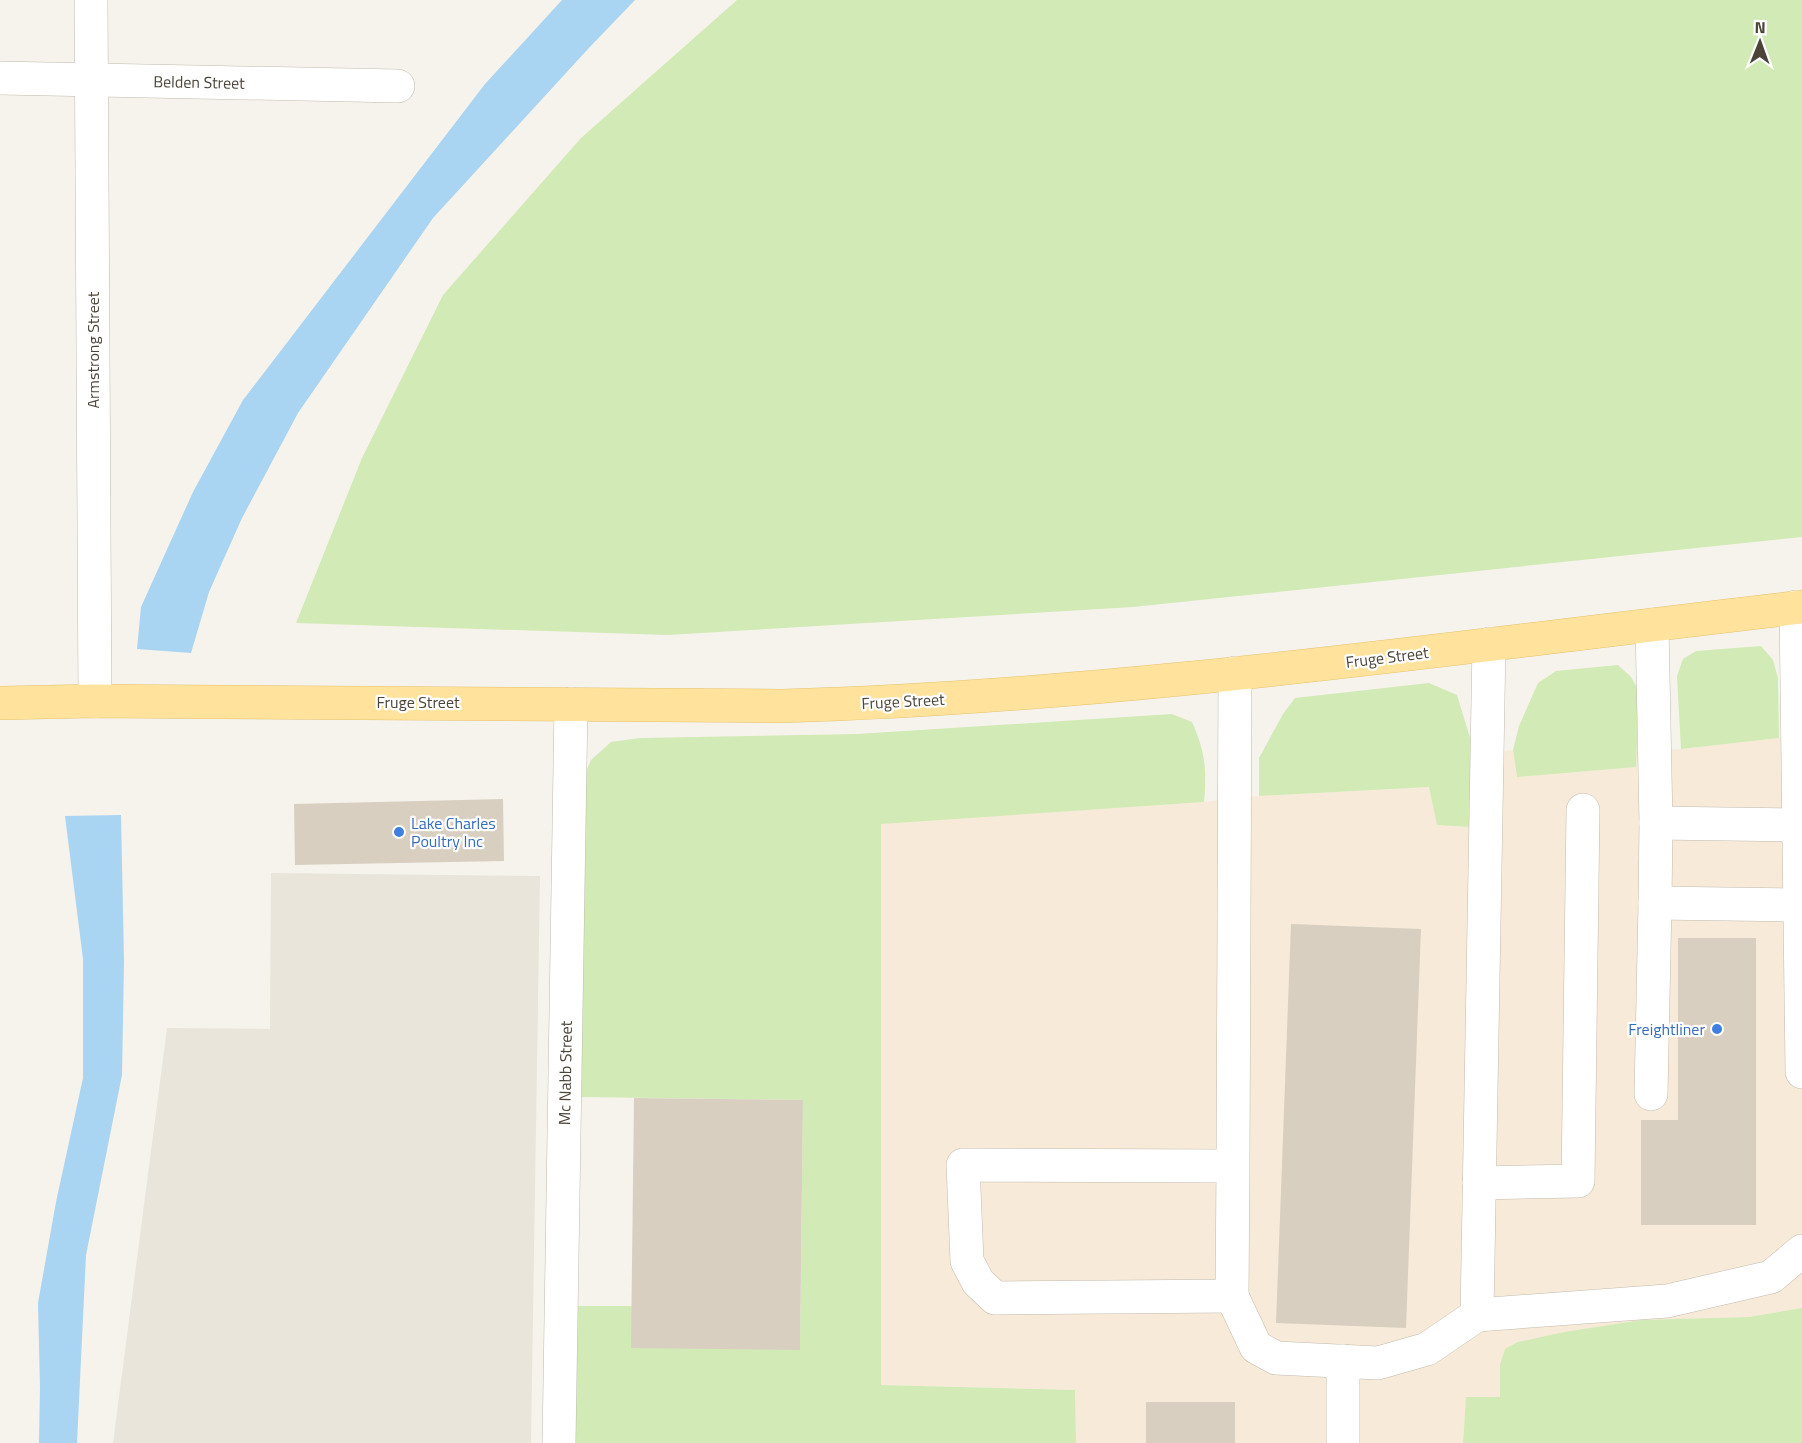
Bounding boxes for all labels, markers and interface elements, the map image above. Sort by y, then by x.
north arrow [1730,12,1790,72]
text: N [1755,15,1766,39]
street label: Belden Street [153,69,245,95]
street label: Armstrong Street [81,291,105,408]
street label: Fruge Street [1344,640,1430,674]
street label: Fruge Street [861,687,946,715]
street label: Fruge Street [376,690,460,714]
place label: Lake Charles Poultry Inc [411,811,496,853]
marker: Lake Charles Poultry Inc [392,825,406,839]
place label: Freightliner [1628,1017,1705,1041]
street label: Mc Nabb Street [552,1020,578,1125]
marker: Freightliner [1710,1022,1724,1036]

